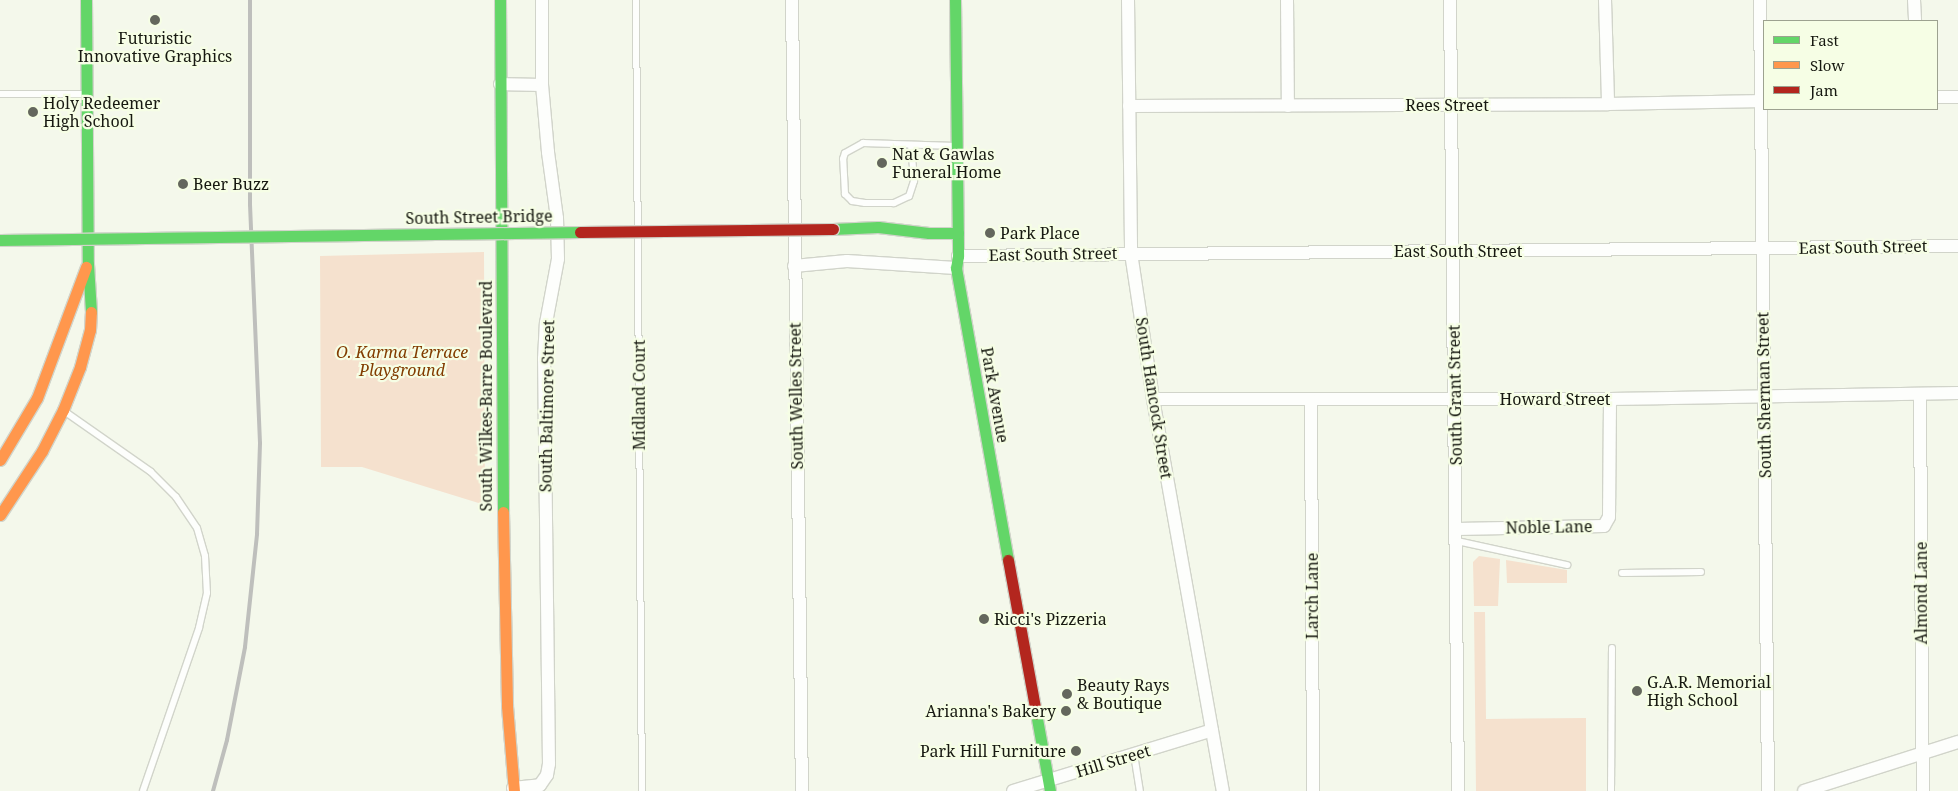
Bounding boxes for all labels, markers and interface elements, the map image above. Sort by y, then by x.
marker: Futuristic Innovative Graphics [149,14,161,26]
legend [1763,20,1938,110]
place label: Futuristic Innovative Graphics [78,28,232,66]
text: Fast [1810,30,1839,50]
text: Slow [1810,55,1844,75]
text: Jam [1810,80,1838,100]
place label: Holy Redeemer High School [43,93,160,131]
street label: Rees Street [1405,95,1489,115]
marker: Holy Redeemer High School [27,106,39,118]
place label: Nat & Gawlas Funeral Home [892,144,1001,182]
marker: Nat & Gawlas Funeral Home [876,157,888,169]
place label: Beer Buzz [193,174,269,194]
marker: Beer Buzz [177,178,189,190]
street label: South Street Bridge [405,206,553,228]
place label: Park Place [1000,223,1080,243]
marker: Park Place [984,227,996,239]
street label: East South Street [1799,236,1927,258]
street label: East South Street [1394,241,1522,261]
street label: East South Street [989,243,1117,265]
street label: South Wilkes-Barre Boulevard [476,281,496,511]
street label: South Sherman Street [1753,312,1775,478]
street label: South Hancock Street [1132,316,1176,480]
street label: South Baltimore Street [536,320,558,492]
street label: South Welles Street [785,322,807,470]
street label: South Grant Street [1444,325,1466,465]
street label: Midland Court [629,340,649,450]
park label: O. Karma Terrace Playground [336,342,468,380]
street label: Park Avenue [977,346,1013,444]
street label: Howard Street [1500,389,1610,409]
street label: Noble Lane [1505,517,1593,537]
street label: Almond Lane [1911,542,1931,644]
street label: Larch Lane [1302,553,1322,639]
place label: Ricci's Pizzeria [994,609,1107,629]
marker: Ricci's Pizzeria [978,613,990,625]
place label: G.A.R. Memorial High School [1647,672,1771,710]
place label: Beauty Rays & Boutique [1077,675,1169,713]
marker: G.A.R. Memorial High School [1631,685,1643,697]
marker: Beauty Rays & Boutique [1061,688,1073,700]
place label: Arianna's Bakery [926,701,1056,721]
marker: Arianna's Bakery [1060,705,1072,717]
place label: Park Hill Furniture [920,741,1066,761]
street label: Hill Street [1074,741,1152,781]
marker: Park Hill Furniture [1070,745,1082,757]

